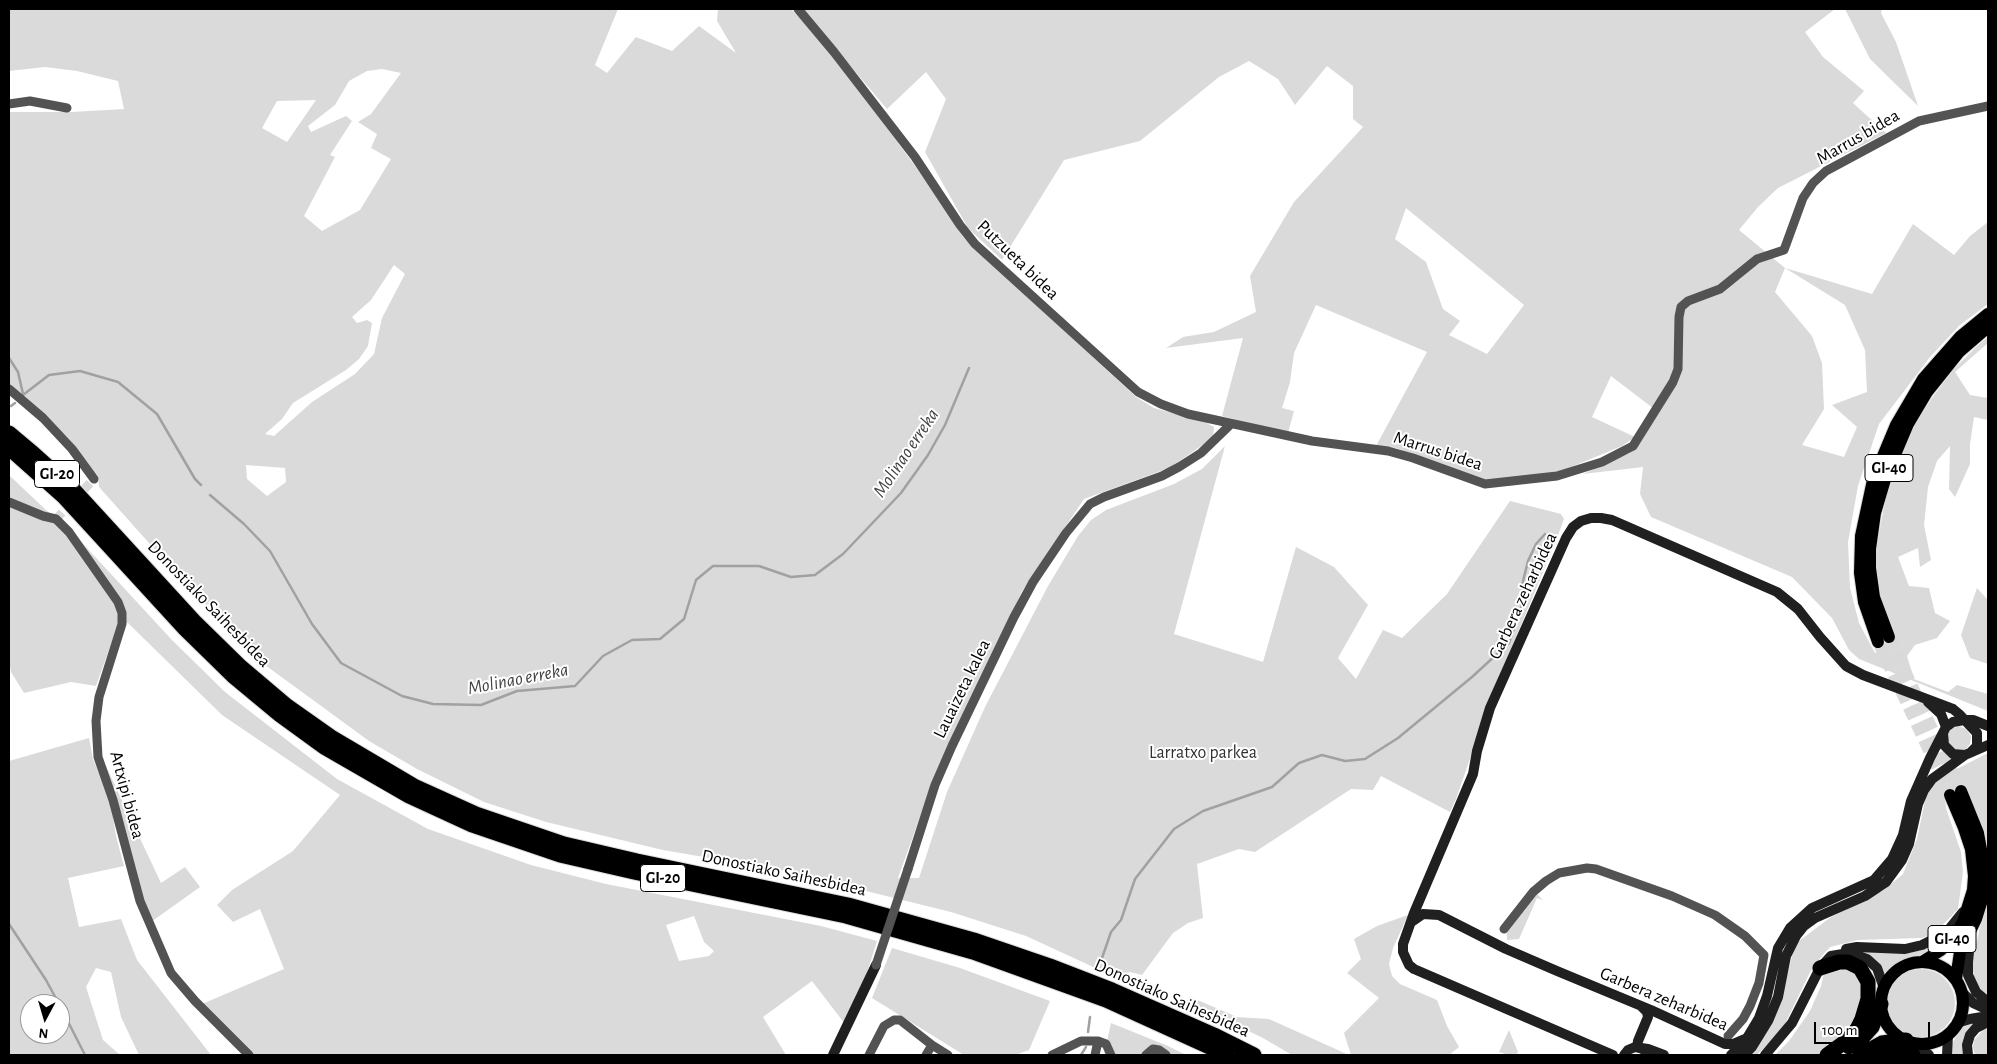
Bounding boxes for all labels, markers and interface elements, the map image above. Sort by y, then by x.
street label: Marrus bidea [1813,105,1903,169]
street label: Putzueta bidea [973,216,1063,304]
water label: Molinao erreka [868,404,944,502]
street label: Marrus bidea [1391,426,1485,476]
road number: GI-40 [1865,454,1913,482]
road number: GI-20 [34,460,80,488]
street label: Garbera zeharbidea [1484,529,1562,663]
street label: Donostiako Saihesbidea [143,536,275,672]
street label: Lauaizeta kalea [929,636,995,742]
water label: Molinao erreka [466,658,570,700]
park label: Larratxo parkea [1149,742,1257,764]
street label: Artxipi bidea [105,749,149,841]
street label: Donostiako Saihesbidea [700,845,868,901]
road number: GI-20 [640,864,686,891]
road number: GI-40 [1928,926,1976,952]
street label: Donostiako Saihesbidea [1091,954,1253,1042]
street label: Garbera zeharbidea [1597,962,1731,1036]
north arrow [20,994,70,1044]
scale bar [1817,1012,1933,1044]
text: 100 m [1822,1023,1857,1038]
text: N [38,1025,49,1040]

